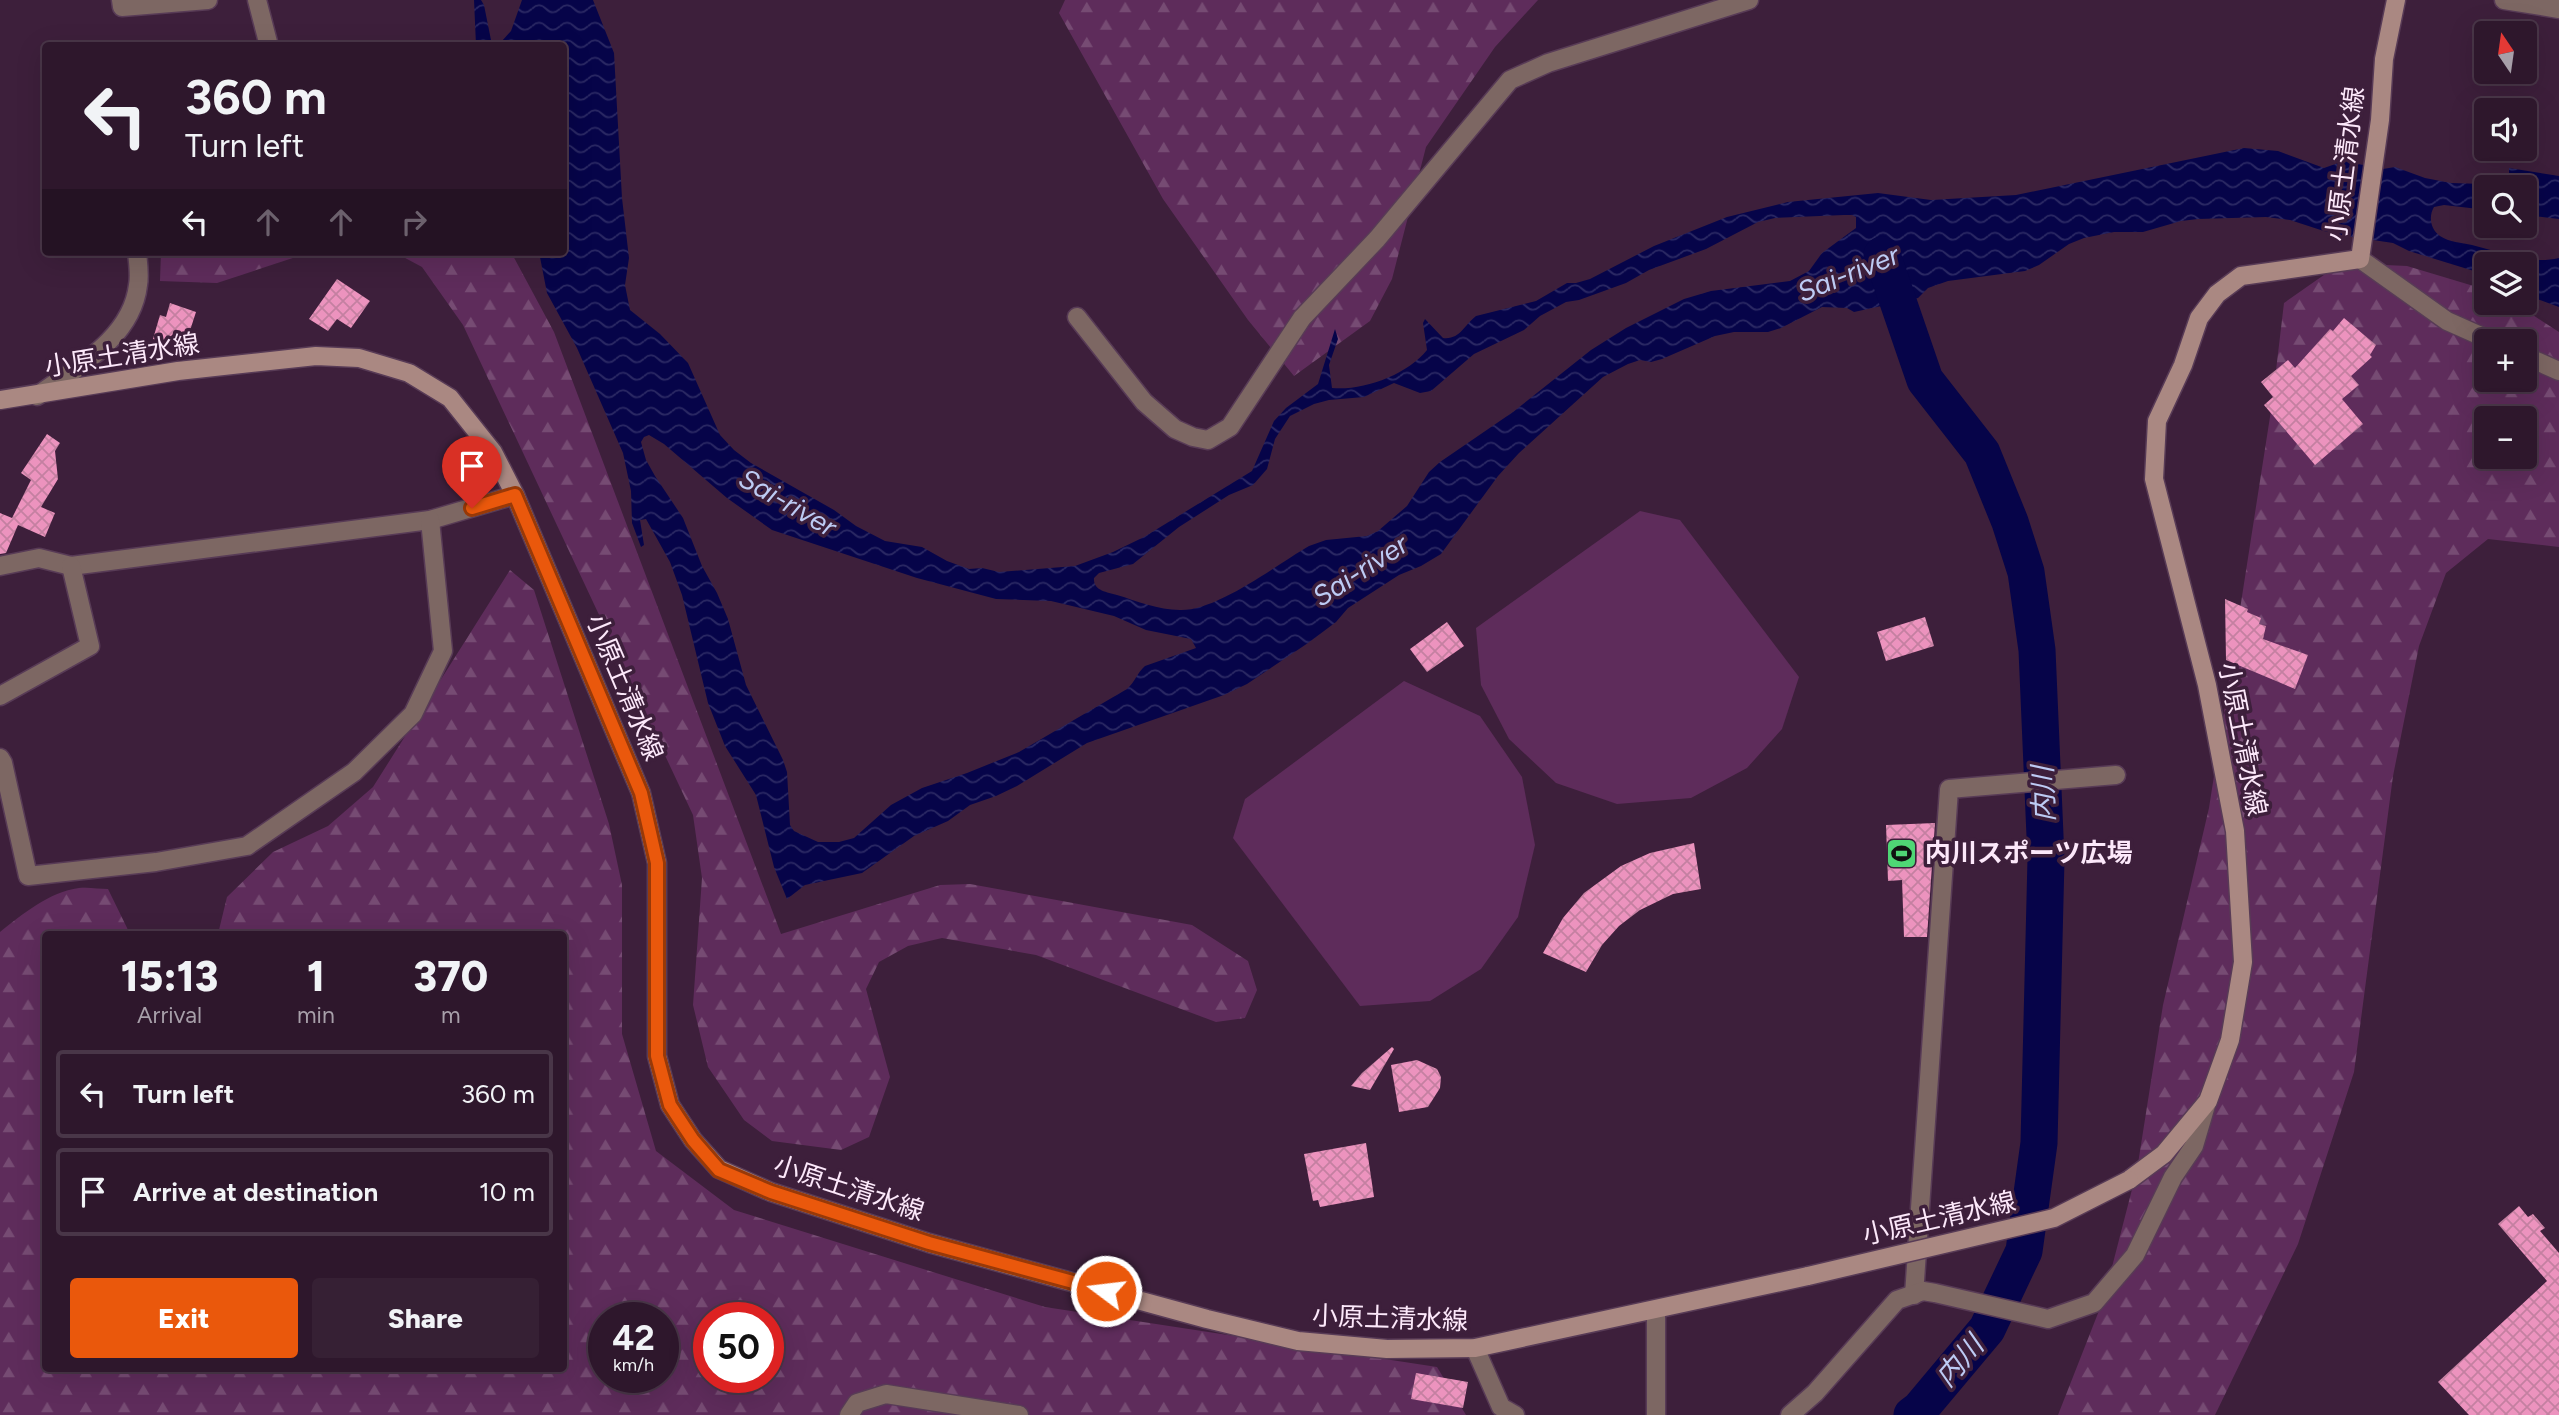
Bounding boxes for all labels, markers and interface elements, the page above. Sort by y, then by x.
north arrow [2474,21,2538,84]
map controls [2474,21,2537,469]
text: 360 m [185,67,327,126]
icon: left [70,70,161,161]
street label: 小原土清水線 [2320,85,2370,243]
button: sound [2474,98,2537,161]
text: Turn left [185,127,304,165]
button: search [2474,175,2537,238]
icon: left [176,203,214,241]
icon: ahead [249,203,287,241]
icon: ahead [322,203,360,241]
icon: right [395,203,433,241]
water label: Sai-river [1792,237,1905,309]
button: layers [2474,252,2537,315]
street label: 小原土清水線 [42,327,202,383]
button: + [2474,329,2537,392]
button: − [2474,406,2537,469]
pin [442,436,502,508]
icon: arrive [453,447,491,485]
water label: Sai-river [733,461,844,544]
water label: Sai-river [1306,526,1415,613]
street label: 小原土清水線 [580,609,670,765]
street label: 小原土清水線 [2212,659,2274,819]
water label: 内川 [2025,762,2061,823]
sports icon: 内川スポーツ広場 [1885,836,1919,870]
place label: 内川スポーツ広場 [1925,837,2132,869]
text: 15:13 [121,951,218,1002]
text: 1 [307,951,325,1002]
text: 370 [414,951,488,1002]
text: Arrival [137,1001,202,1029]
text: min [297,1001,335,1029]
text: m [441,1001,461,1029]
icon: left [74,1075,112,1113]
text: Turn left [133,1078,234,1110]
text: 360 m [461,1078,535,1110]
street label: 小原土清水線 [770,1149,928,1227]
icon: arrive [74,1173,112,1211]
text: Arrive at destination [133,1176,378,1208]
text: 10 m [479,1176,535,1208]
street label: 小原土清水線 [1859,1185,2019,1251]
position arrow [1069,1254,1143,1328]
button: Exit [70,1278,298,1358]
button: Share [312,1278,539,1358]
street label: 小原土清水線 [1311,1299,1469,1337]
speed limit sign: 50 [693,1302,784,1393]
text: 42 [612,1317,655,1359]
water label: 内川 [1928,1326,1992,1393]
text: km/h [613,1354,654,1376]

